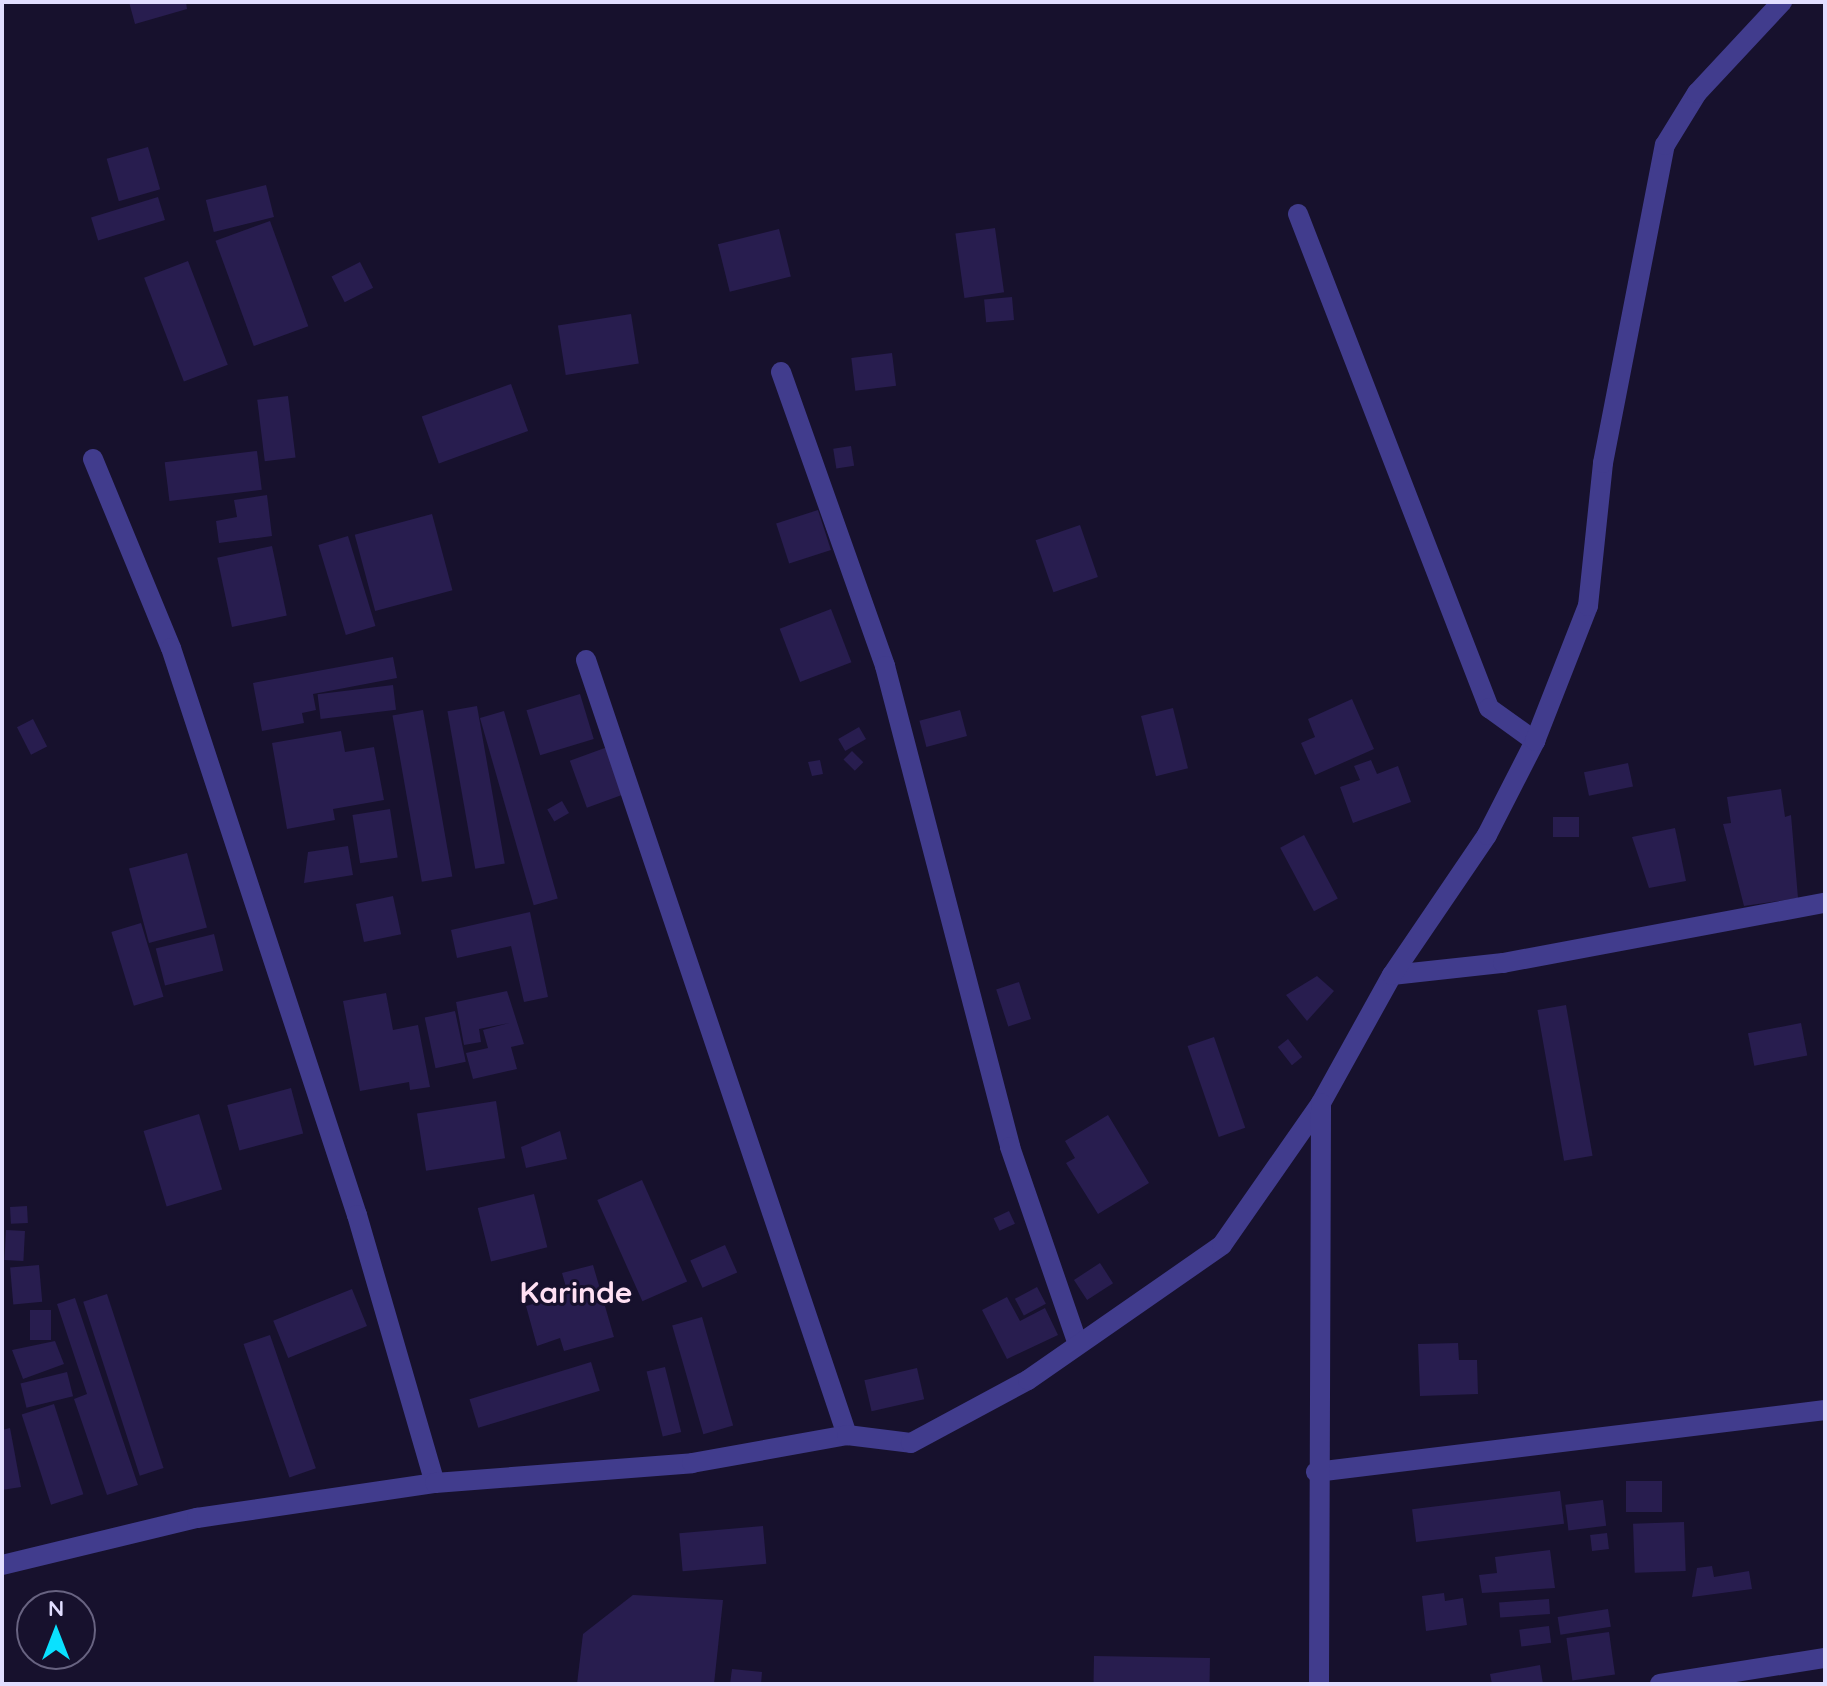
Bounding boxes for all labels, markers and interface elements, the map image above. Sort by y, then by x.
district label: Karinde [519,1274,633,1310]
north arrow [16,1590,96,1670]
text: N [48,1594,64,1622]

